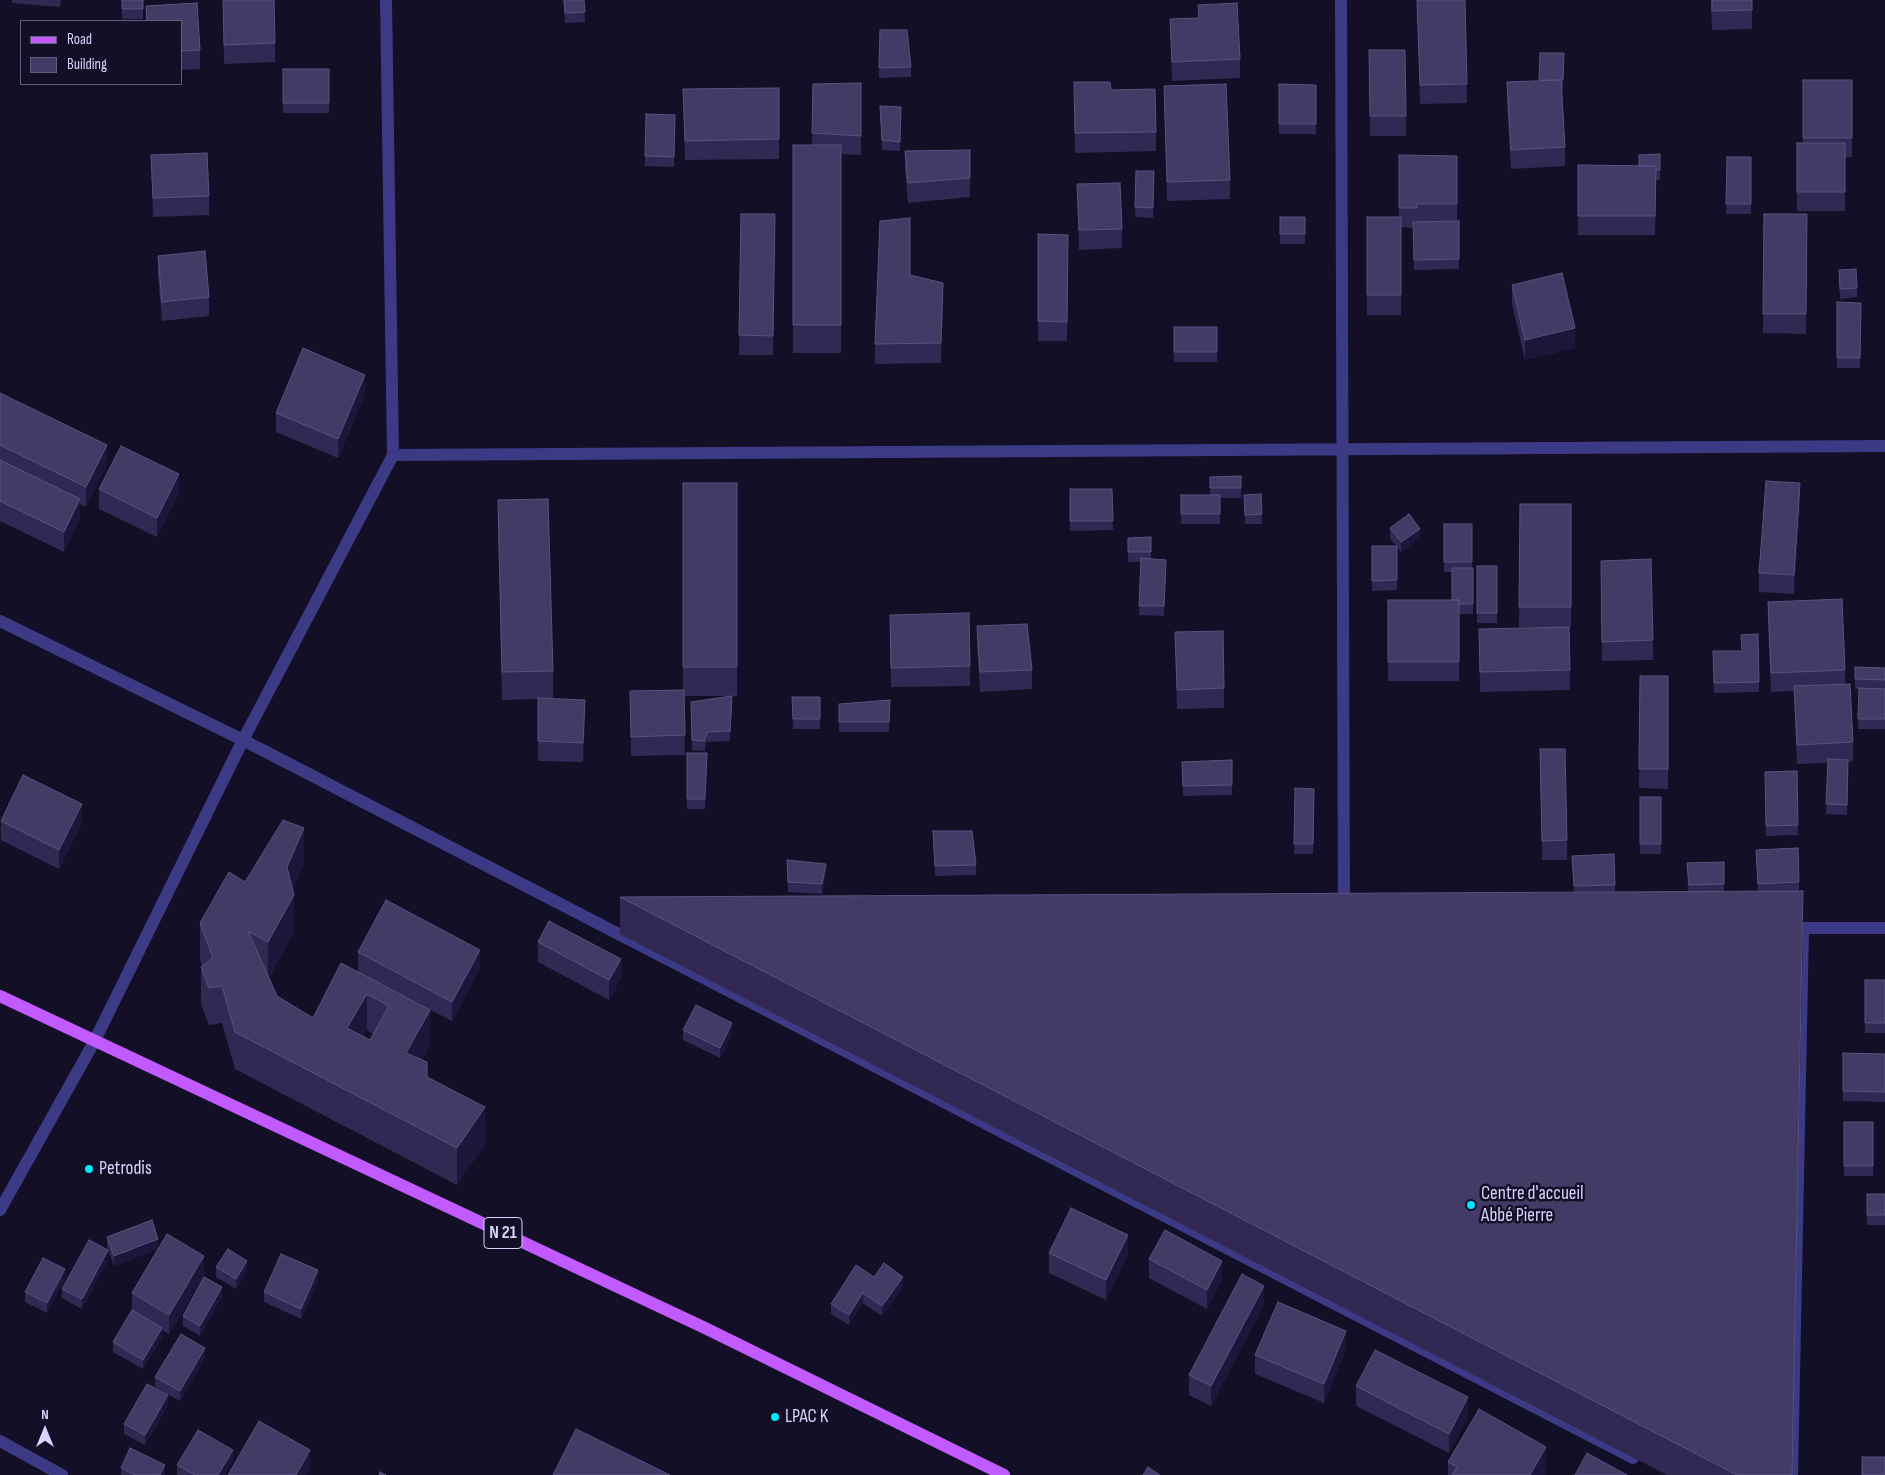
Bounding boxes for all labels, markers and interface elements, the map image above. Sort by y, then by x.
legend [20,20,182,85]
text: Road [67,30,92,49]
text: Building [67,55,107,74]
place label: Petrodis [99,1158,152,1180]
marker: Petrodis [83,1163,95,1175]
place label: Centre d'accueil Abbé Pierre [1481,1183,1584,1227]
marker: Centre d'accueil Abbé Pierre [1465,1199,1477,1211]
road number: N 21 [484,1218,522,1248]
north arrow [20,1405,70,1455]
text: N [41,1406,49,1423]
place label: LPAC K [785,1406,828,1428]
marker: LPAC K [769,1411,781,1423]

